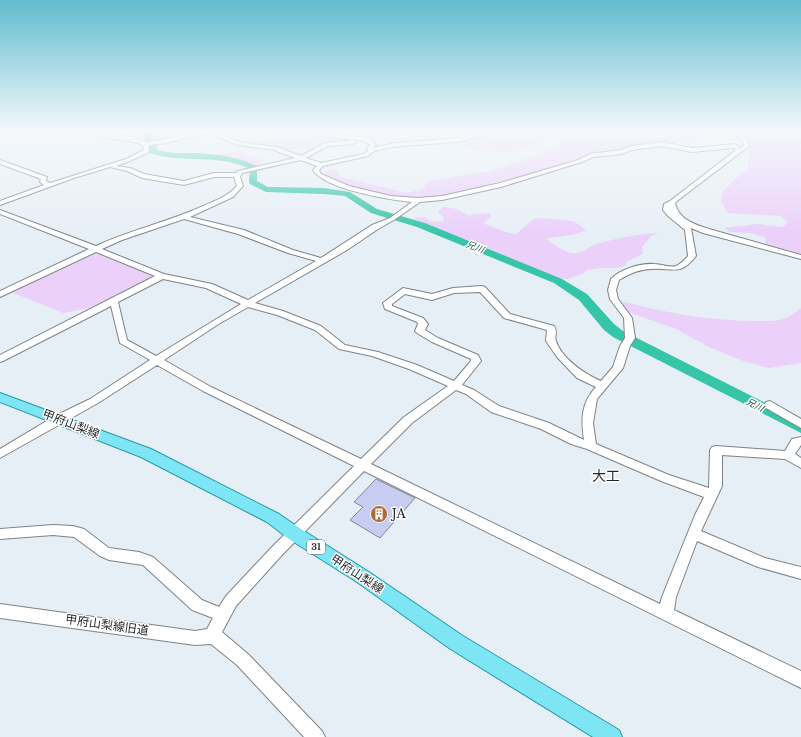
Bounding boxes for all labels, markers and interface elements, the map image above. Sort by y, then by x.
water label: 兄川 [465,238,487,255]
water label: 兄川 [745,396,767,414]
street label: 甲府山梨線 [40,406,102,441]
district label: 大工 [592,467,620,485]
building icon: JA [369,504,389,524]
place label: JA [390,506,407,521]
road number: 31 [307,540,325,554]
street label: 甲府山梨線 [328,551,387,596]
street label: 甲府山梨線旧道 [64,611,150,638]

